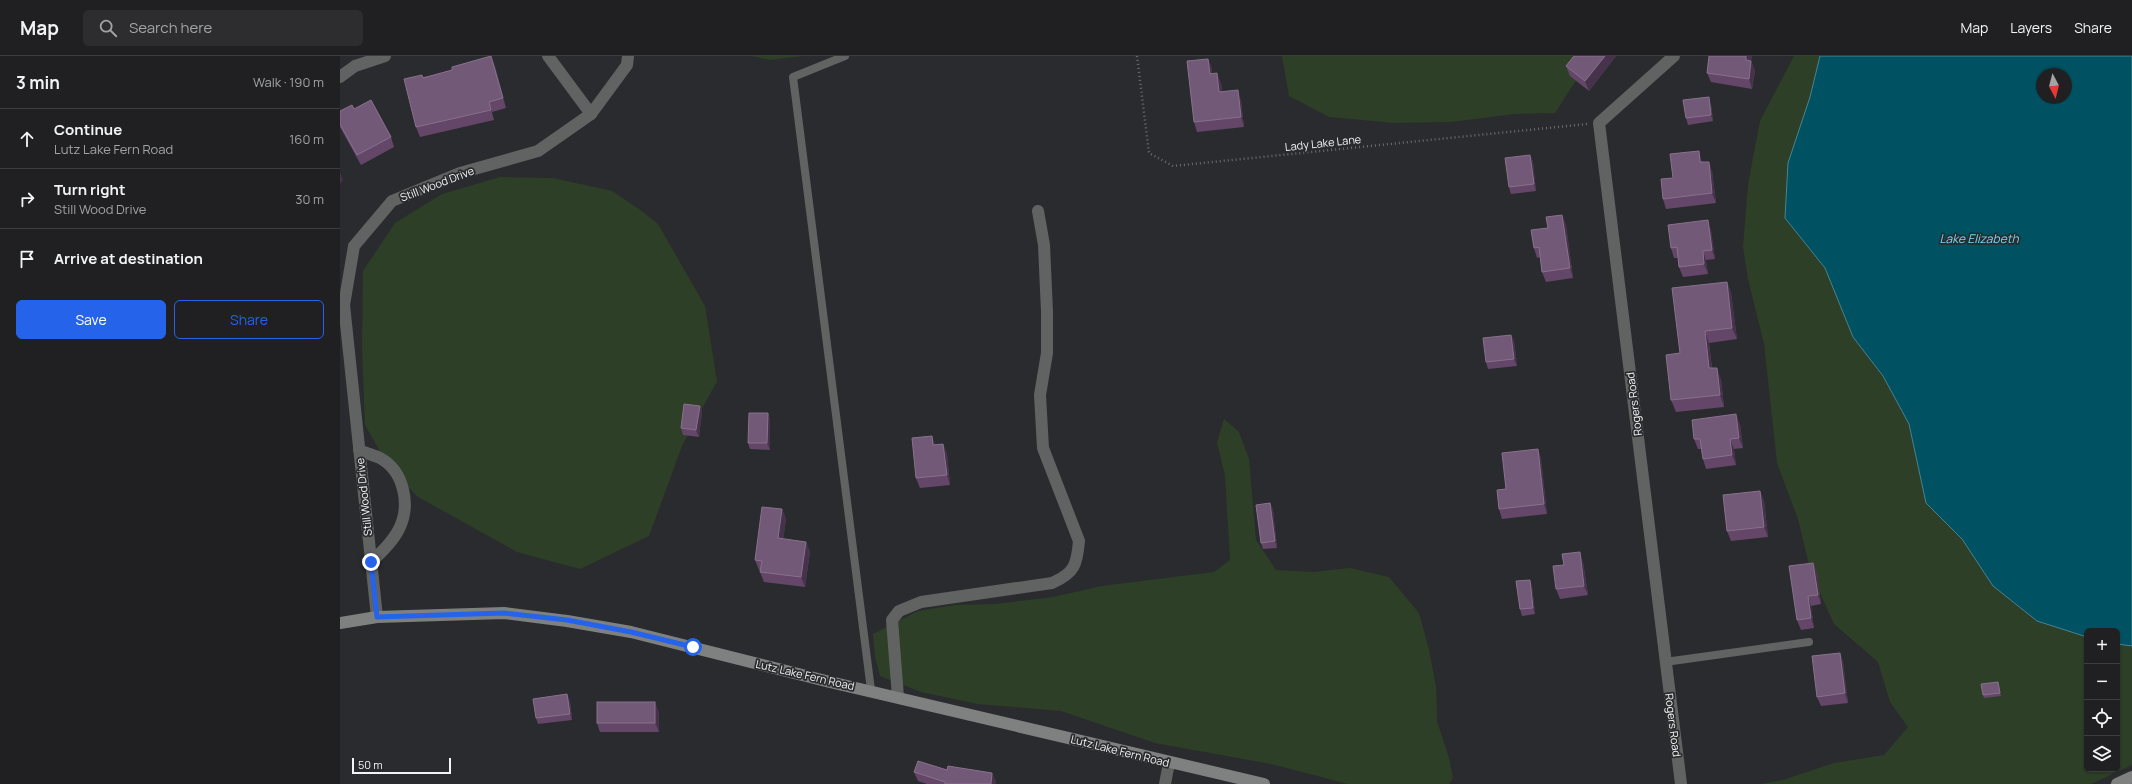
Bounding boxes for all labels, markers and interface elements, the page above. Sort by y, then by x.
search box [83,10,363,46]
text: Map [20,15,59,41]
icon: search [97,17,119,39]
text: Search here [129,17,212,38]
text: Map [1960,18,1988,37]
text: Layers [2010,18,2052,37]
text: Share [2074,18,2112,37]
north arrow [2036,68,2072,104]
text: 3 min [16,71,60,94]
text: Walk · 190 m [253,73,324,91]
text: Continue [54,119,122,140]
icon: ahead [16,128,38,150]
text: 160 m [289,130,324,148]
street label: Lady Lake Lane [1284,131,1362,154]
text: Lutz Lake Fern Road [54,140,173,158]
street label: Still Wood Drive [398,162,477,205]
text: Turn right [54,179,125,200]
icon: right [16,188,38,210]
text: 30 m [295,190,324,208]
text: Still Wood Drive [54,200,146,218]
water label: Lake Elizabeth [1939,230,2019,247]
icon: arrive [16,248,38,270]
text: Arrive at destination [54,248,203,269]
button: Save [16,300,166,339]
button: Share [174,300,324,339]
street label: Rogers Road [1622,371,1645,437]
street label: Still Wood Drive [352,457,375,537]
route end [362,553,380,571]
map controls [2084,628,2120,772]
button: + [2084,628,2120,664]
route start [684,638,702,656]
street label: Lutz Lake Fern Road [754,656,856,693]
button: − [2084,664,2120,700]
street label: Rogers Road [1662,692,1685,758]
button: locate [2084,700,2120,736]
street label: Lutz Lake Fern Road [1069,731,1171,770]
button: layers [2084,736,2120,772]
scale bar [352,756,451,775]
text: 50 m [358,757,383,772]

